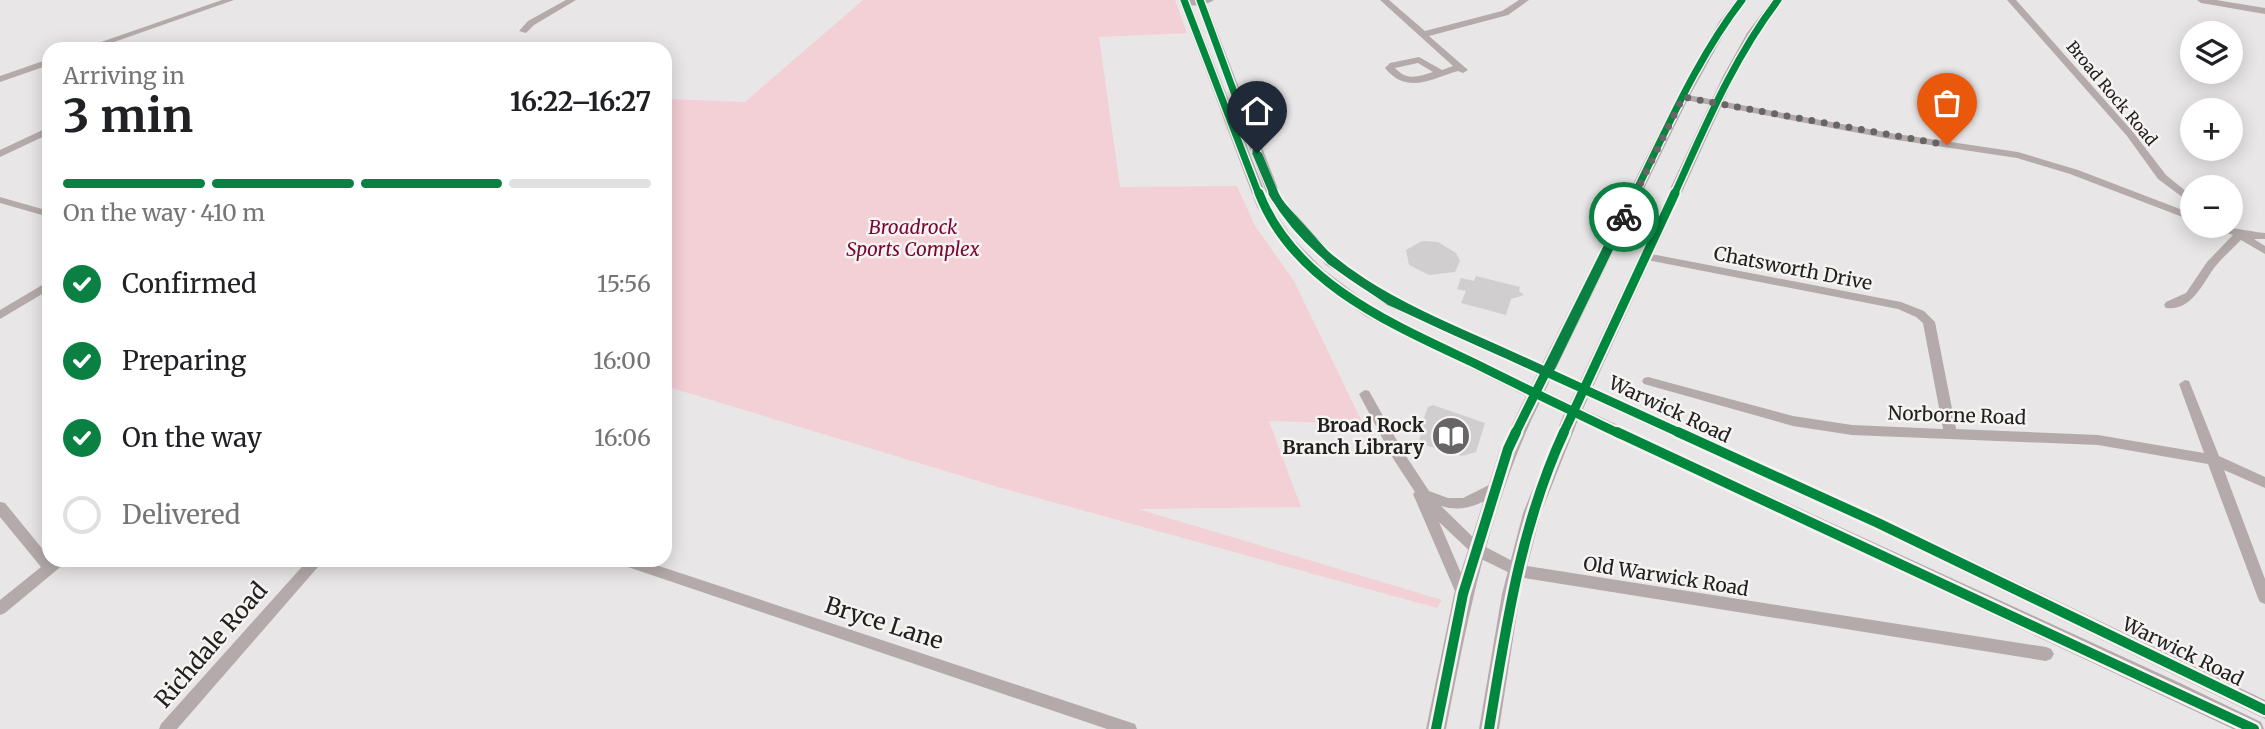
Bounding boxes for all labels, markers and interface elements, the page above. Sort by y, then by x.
map controls [2180,21,2243,238]
button: layers [2180,21,2243,84]
street label: Broad Rock Road [2062,37,2162,150]
text: Arriving in [63,61,185,90]
pin [1917,73,1977,145]
pin [1227,81,1287,153]
icon: bag [1928,84,1966,122]
text: 16:22–16:27 [510,85,651,118]
text: 3 min [63,87,193,145]
icon: home [1238,92,1276,130]
button: + [2180,98,2243,161]
button: − [2180,175,2243,238]
courier [1589,182,1659,252]
text: On the way · 410 m [63,198,265,227]
icon: bike [1605,198,1643,236]
park label: Broadrock Sports Complex [846,215,980,261]
street label: Chatsworth Drive [1712,241,1874,295]
icon: check [63,265,101,303]
text: Confirmed [122,267,257,300]
text: 15:56 [597,269,651,298]
icon: check [63,342,101,380]
text: Preparing [122,344,246,377]
text: 16:00 [593,346,651,375]
street label: Warwick Road [1604,370,1735,448]
street label: Norborne Road [1887,401,2027,429]
place label: Broad Rock Branch Library [1282,413,1425,459]
library icon: Broad Rock Branch Library [1430,415,1472,457]
icon: check [63,419,101,457]
text: On the way [122,421,262,454]
text: 16:06 [594,423,651,452]
text: Delivered [122,498,241,531]
street label: Old Warwick Road [1582,551,1750,601]
street label: Richdale Road [148,576,273,713]
street label: Bryce Lane [821,590,947,655]
street label: Warwick Road [2118,611,2247,691]

